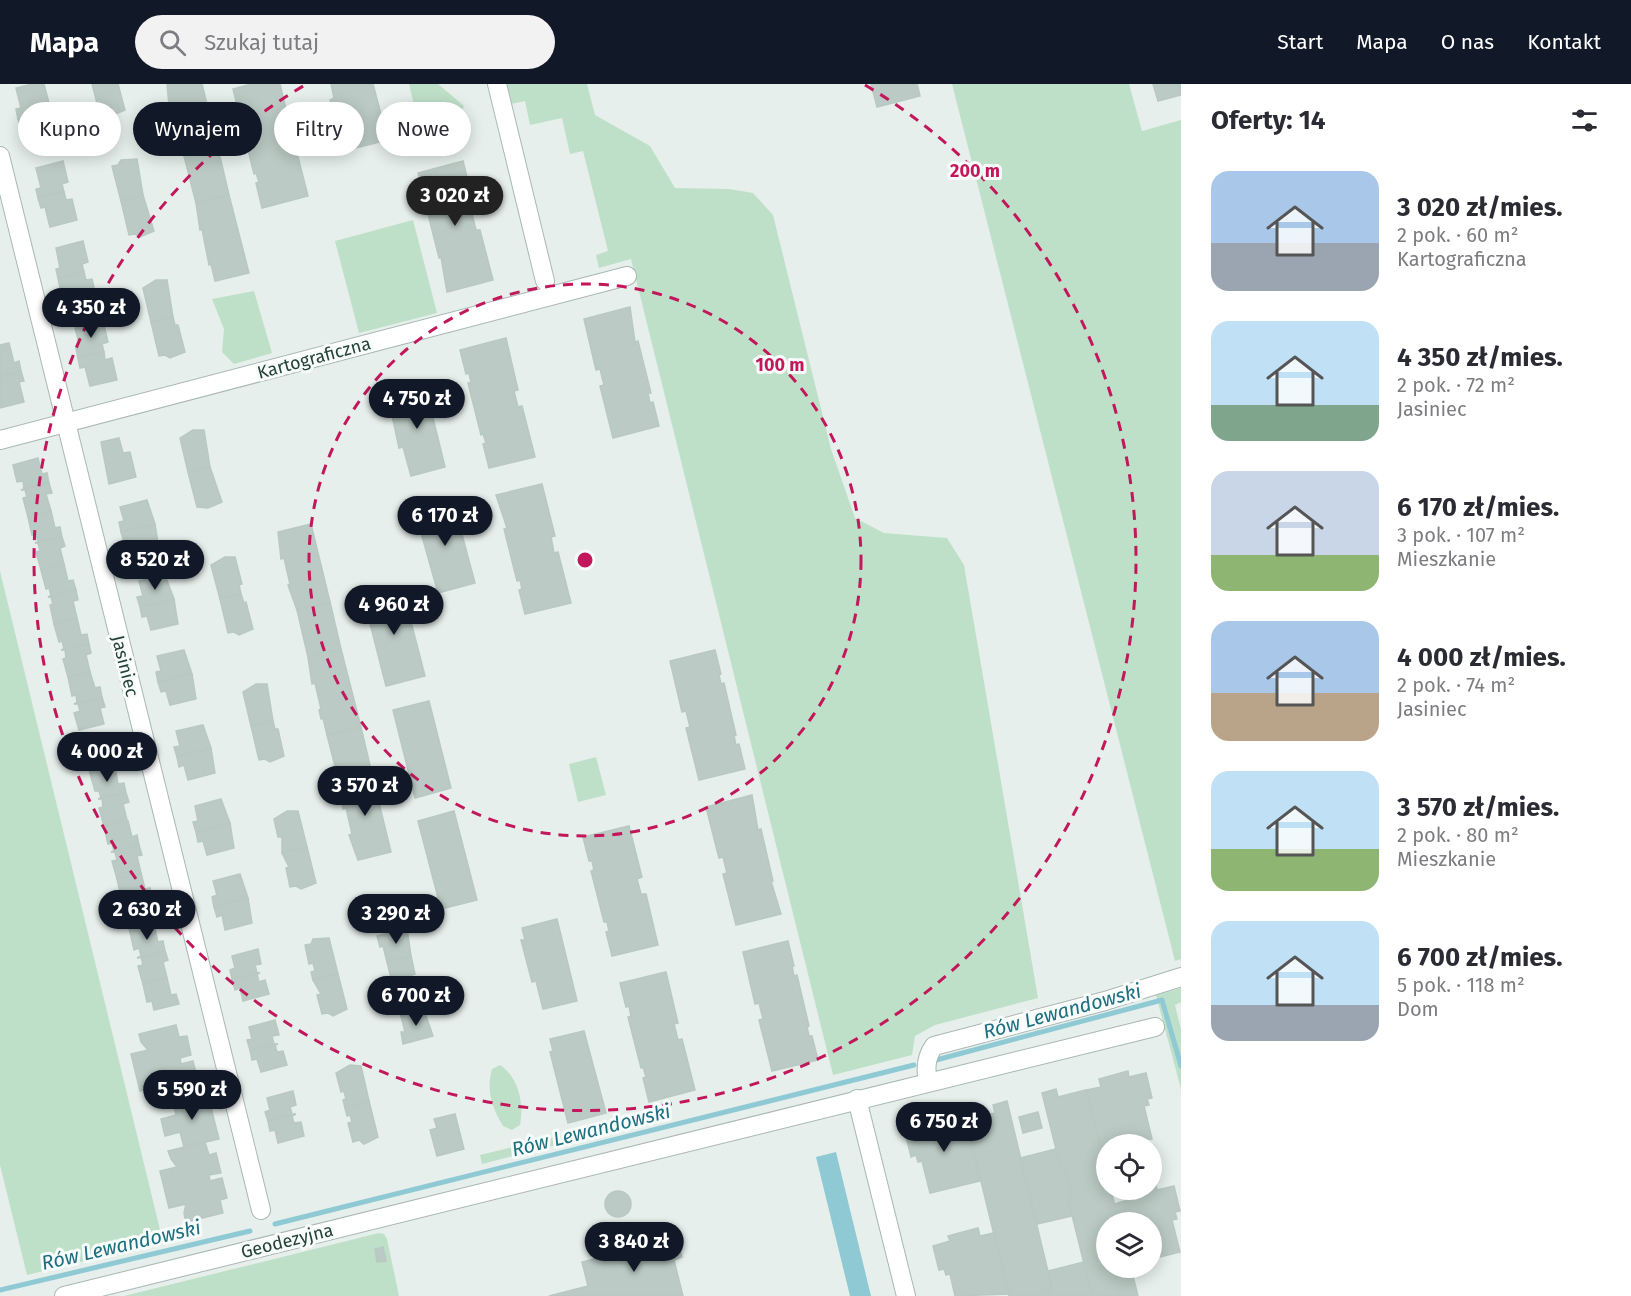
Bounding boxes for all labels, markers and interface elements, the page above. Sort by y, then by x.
search box [135,15,555,69]
text: Mapa [30,26,99,59]
icon: search [156,26,189,59]
text: Szukaj tutaj [204,29,319,56]
text: Start [1277,29,1323,55]
text: Mapa [1356,29,1408,55]
text: O nas [1441,29,1494,55]
text: Kontakt [1527,29,1601,55]
chip: Kupno [18,102,121,156]
chip: Wynajem [133,102,262,156]
chip: Filtry [274,102,364,156]
chip: Nowe [376,102,471,156]
icon: filters [1568,104,1601,137]
text: Oferty: 14 [1211,105,1325,136]
text: 200 m [950,160,1000,182]
pin: 3 020 zł [393,176,517,227]
text: 3 020 zł [420,183,490,207]
text: 3 020 zł/mies. [1397,192,1563,223]
icon: home [1259,195,1331,267]
text: 2 pok. · 60 m² [1397,223,1518,247]
text: Kartograficzna [1397,247,1527,271]
pin: 4 350 zł [29,288,153,339]
text: 4 350 zł [56,295,126,319]
street label: Kartograficzna [255,332,373,384]
text: 4 350 zł/mies. [1397,342,1563,373]
icon: home [1259,345,1331,417]
text: 100 m [756,354,804,376]
text: 2 pok. · 72 m² [1397,373,1515,397]
pin: 4 750 zł [355,379,479,430]
text: 4 750 zł [383,386,451,410]
text: Jasiniec [1397,397,1467,421]
text: 6 170 zł/mies. [1397,492,1559,523]
icon: home [1259,495,1331,567]
pin: 6 170 zł [383,496,507,547]
text: 6 170 zł [412,503,478,527]
text: 3 pok. · 107 m² [1397,523,1525,547]
pin: 8 520 zł [93,540,217,591]
text: 8 520 zł [120,547,190,571]
text: Mieszkanie [1397,547,1496,571]
centre of rings [575,550,595,570]
pin: 4 960 zł [332,585,456,636]
text: 4 960 zł [358,592,430,616]
street label: Jasiniec [107,633,143,699]
text: 4 000 zł/mies. [1397,642,1566,673]
icon: home [1259,645,1331,717]
text: 2 pok. · 74 m² [1397,673,1515,697]
text: Jasiniec [1397,697,1467,721]
pin: 4 000 zł [45,732,169,783]
text: 4 000 zł [71,739,143,763]
pin: 3 570 zł [303,766,427,817]
text: 3 570 zł [332,773,398,797]
text: 3 570 zł/mies. [1397,792,1559,823]
icon: home [1259,795,1331,867]
text: 2 pok. · 80 m² [1397,823,1519,847]
text: Mieszkanie [1397,847,1496,871]
pin: 2 630 zł [85,890,209,941]
pin: 3 290 zł [334,894,458,945]
text: 2 630 zł [112,897,182,921]
text: 3 290 zł [362,901,431,925]
text: 6 700 zł/mies. [1397,942,1562,973]
icon: home [1259,945,1331,1017]
text: 5 pok. · 118 m² [1397,973,1525,997]
pin: 6 700 zł [354,976,478,1027]
water label: Rów Lewandowski [980,978,1144,1044]
text: 6 700 zł [381,983,451,1007]
text: Dom [1397,997,1439,1021]
pin: 5 590 zł [130,1070,254,1121]
text: 5 590 zł [157,1077,227,1101]
water label: Rów Lewandowski [509,1099,673,1161]
pin: 6 750 zł [882,1102,1006,1153]
text: 6 750 zł [910,1109,978,1133]
map controls [1096,1134,1162,1278]
button: locate [1096,1134,1162,1200]
button: layers [1096,1212,1162,1278]
water label: Rów Lewandowski [39,1215,203,1275]
street label: Geodezyjna [239,1219,335,1263]
pin: 3 840 zł [572,1222,696,1273]
text: 3 840 zł [599,1229,669,1253]

